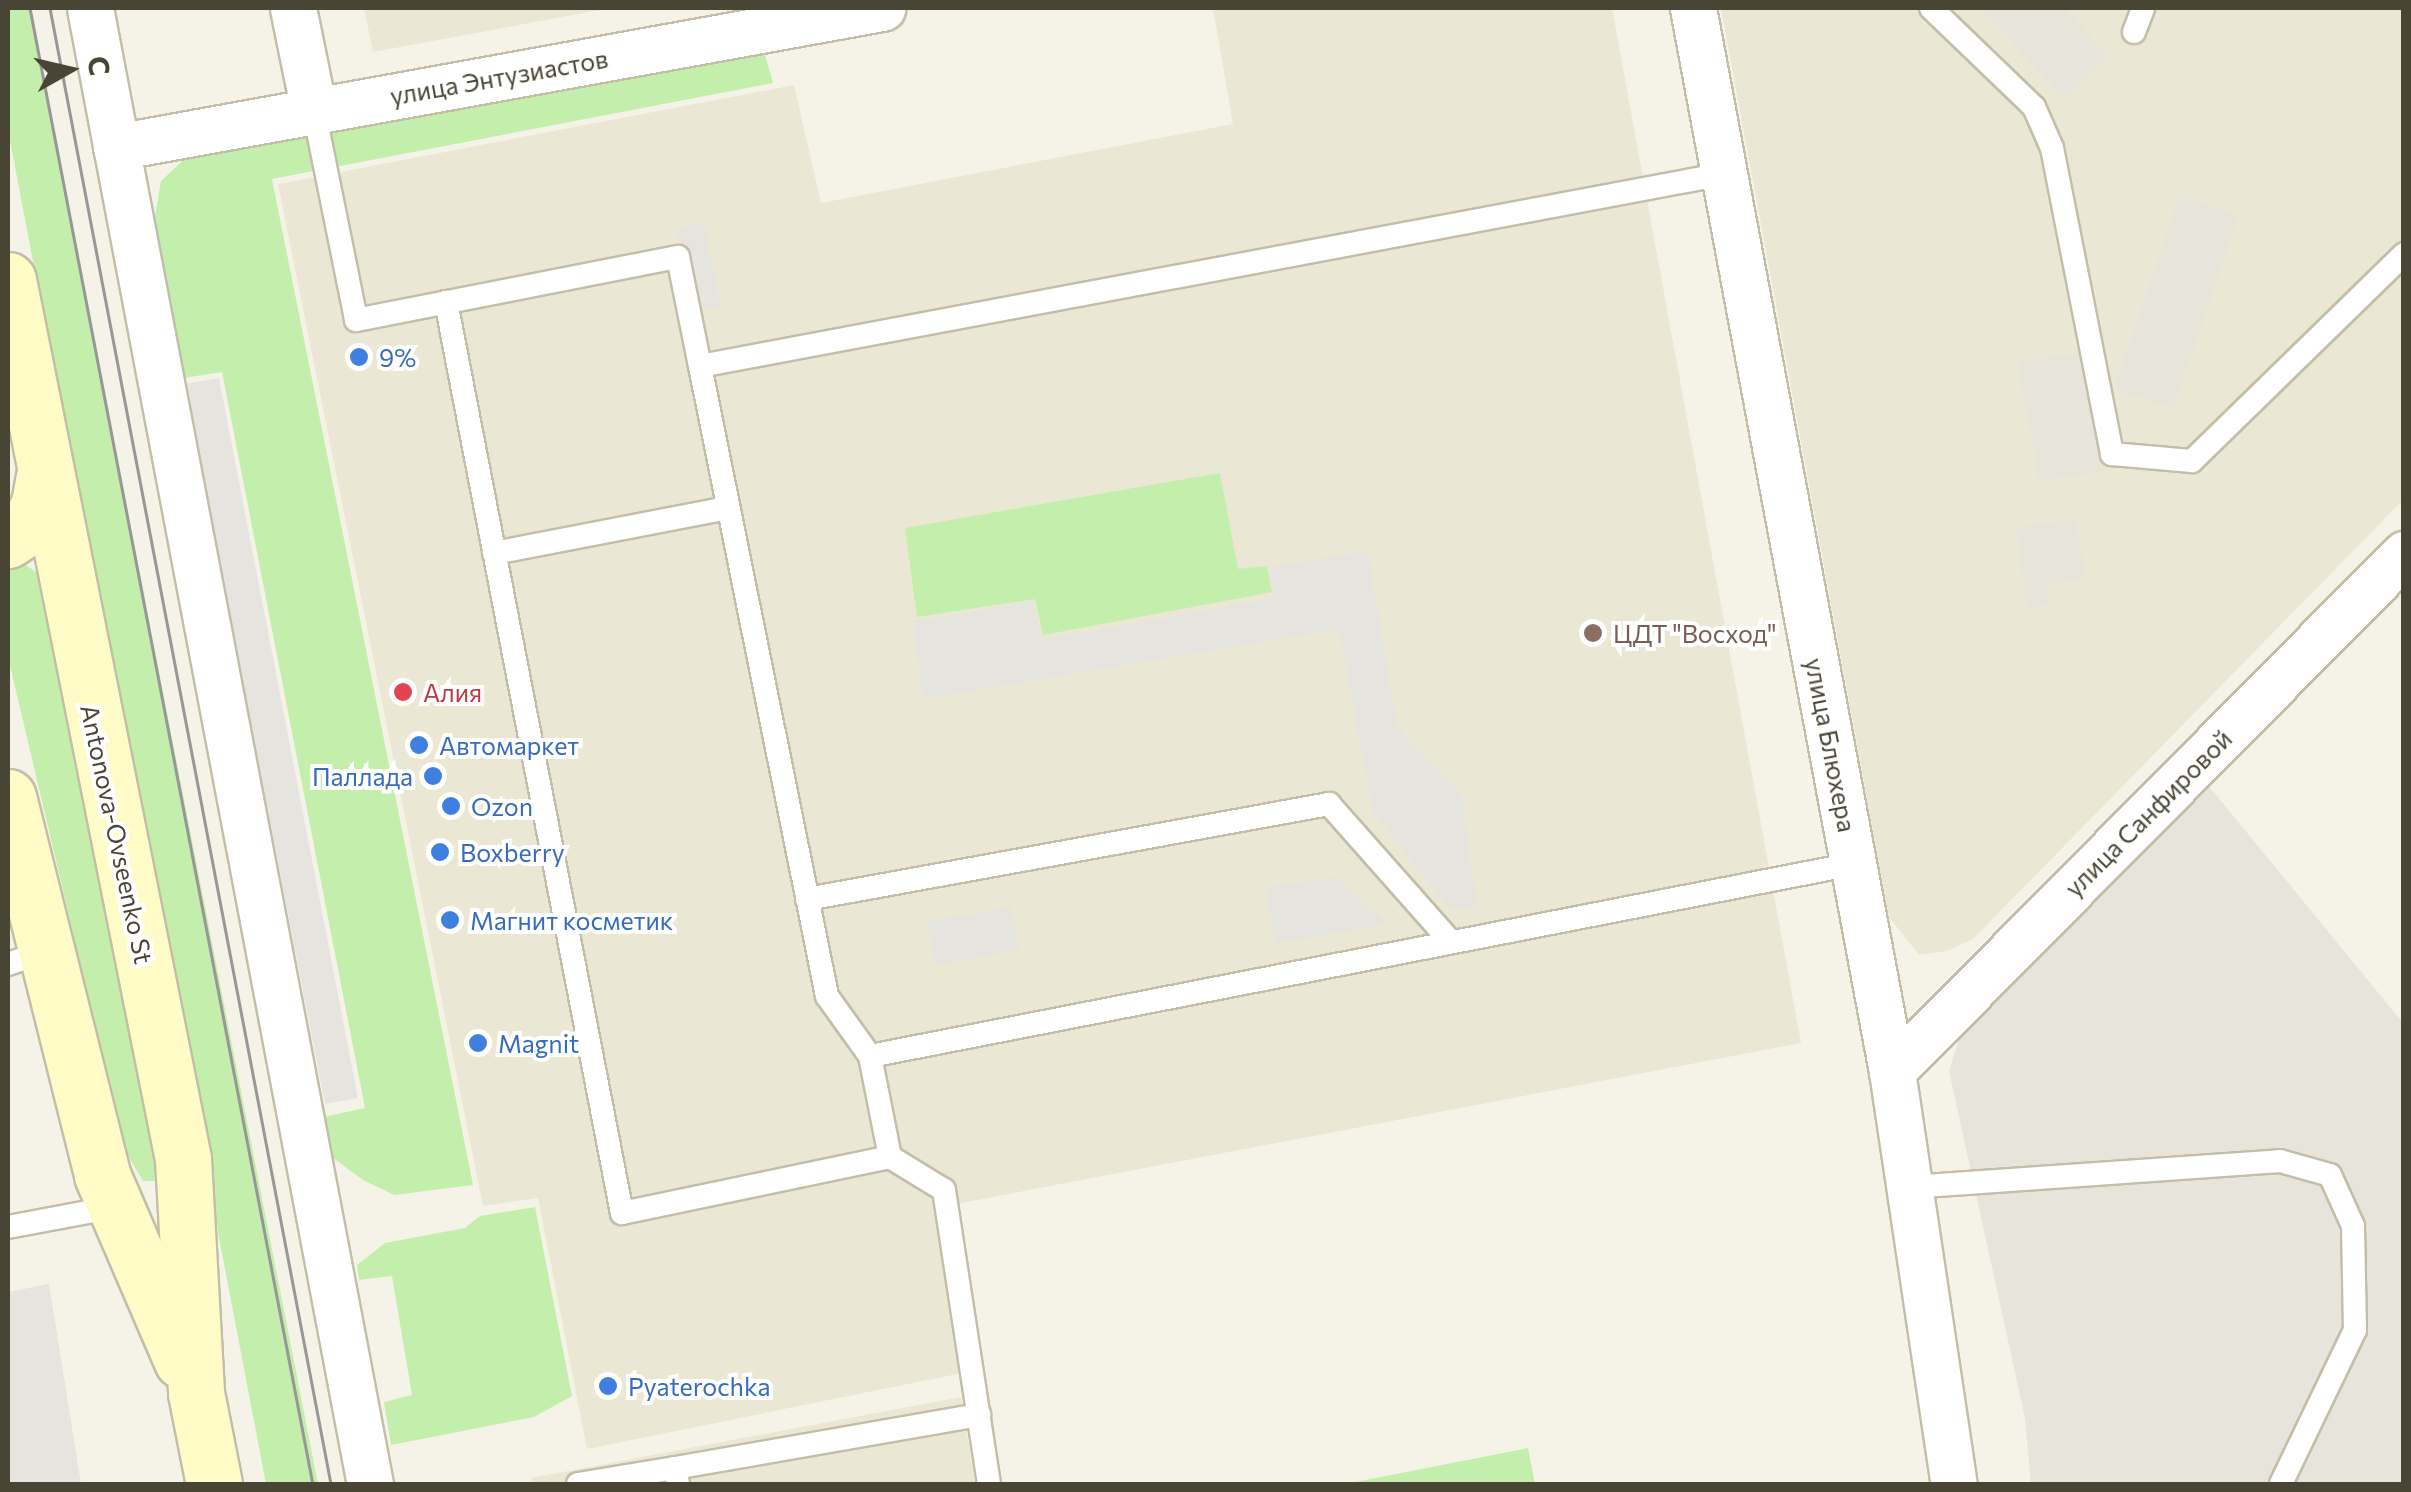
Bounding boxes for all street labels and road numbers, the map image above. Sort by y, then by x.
street label: улица Энтузиастов [388,43,610,111]
street label: улица Блюхера [1799,655,1863,835]
street label: Antonova-Ovseenko St [75,702,159,966]
street label: улица Санфировой [2058,723,2238,903]

